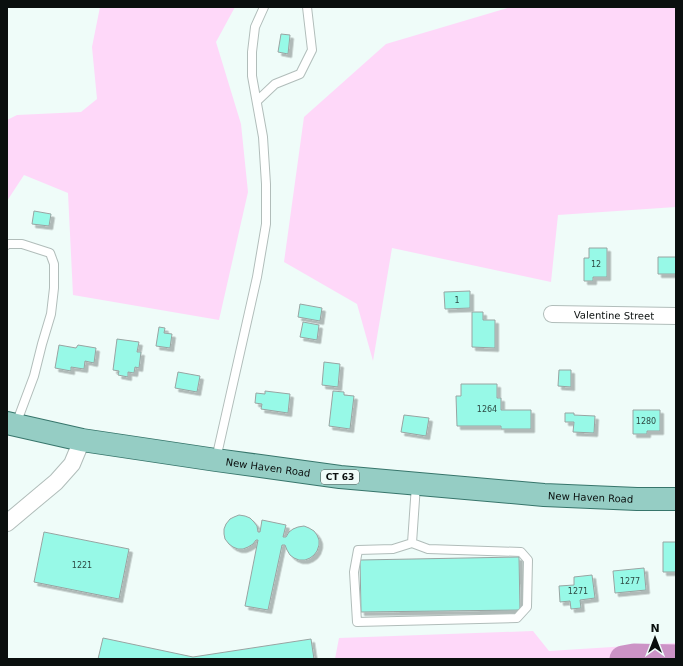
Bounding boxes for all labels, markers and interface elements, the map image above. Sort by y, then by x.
house number: 12 [591,260,601,269]
house number: 1 [454,296,460,305]
street label: Valentine Street [574,309,654,321]
house number: 1264 [477,405,497,414]
house number: 1280 [636,417,656,426]
street label: New Haven Road [225,456,311,478]
road number: CT 63 [321,470,359,484]
street label: New Haven Road [548,490,634,504]
house number: 1221 [72,561,92,570]
house number: 1277 [620,577,640,586]
house number: 1271 [568,587,588,596]
north arrow [635,618,675,658]
text: N [650,622,660,635]

